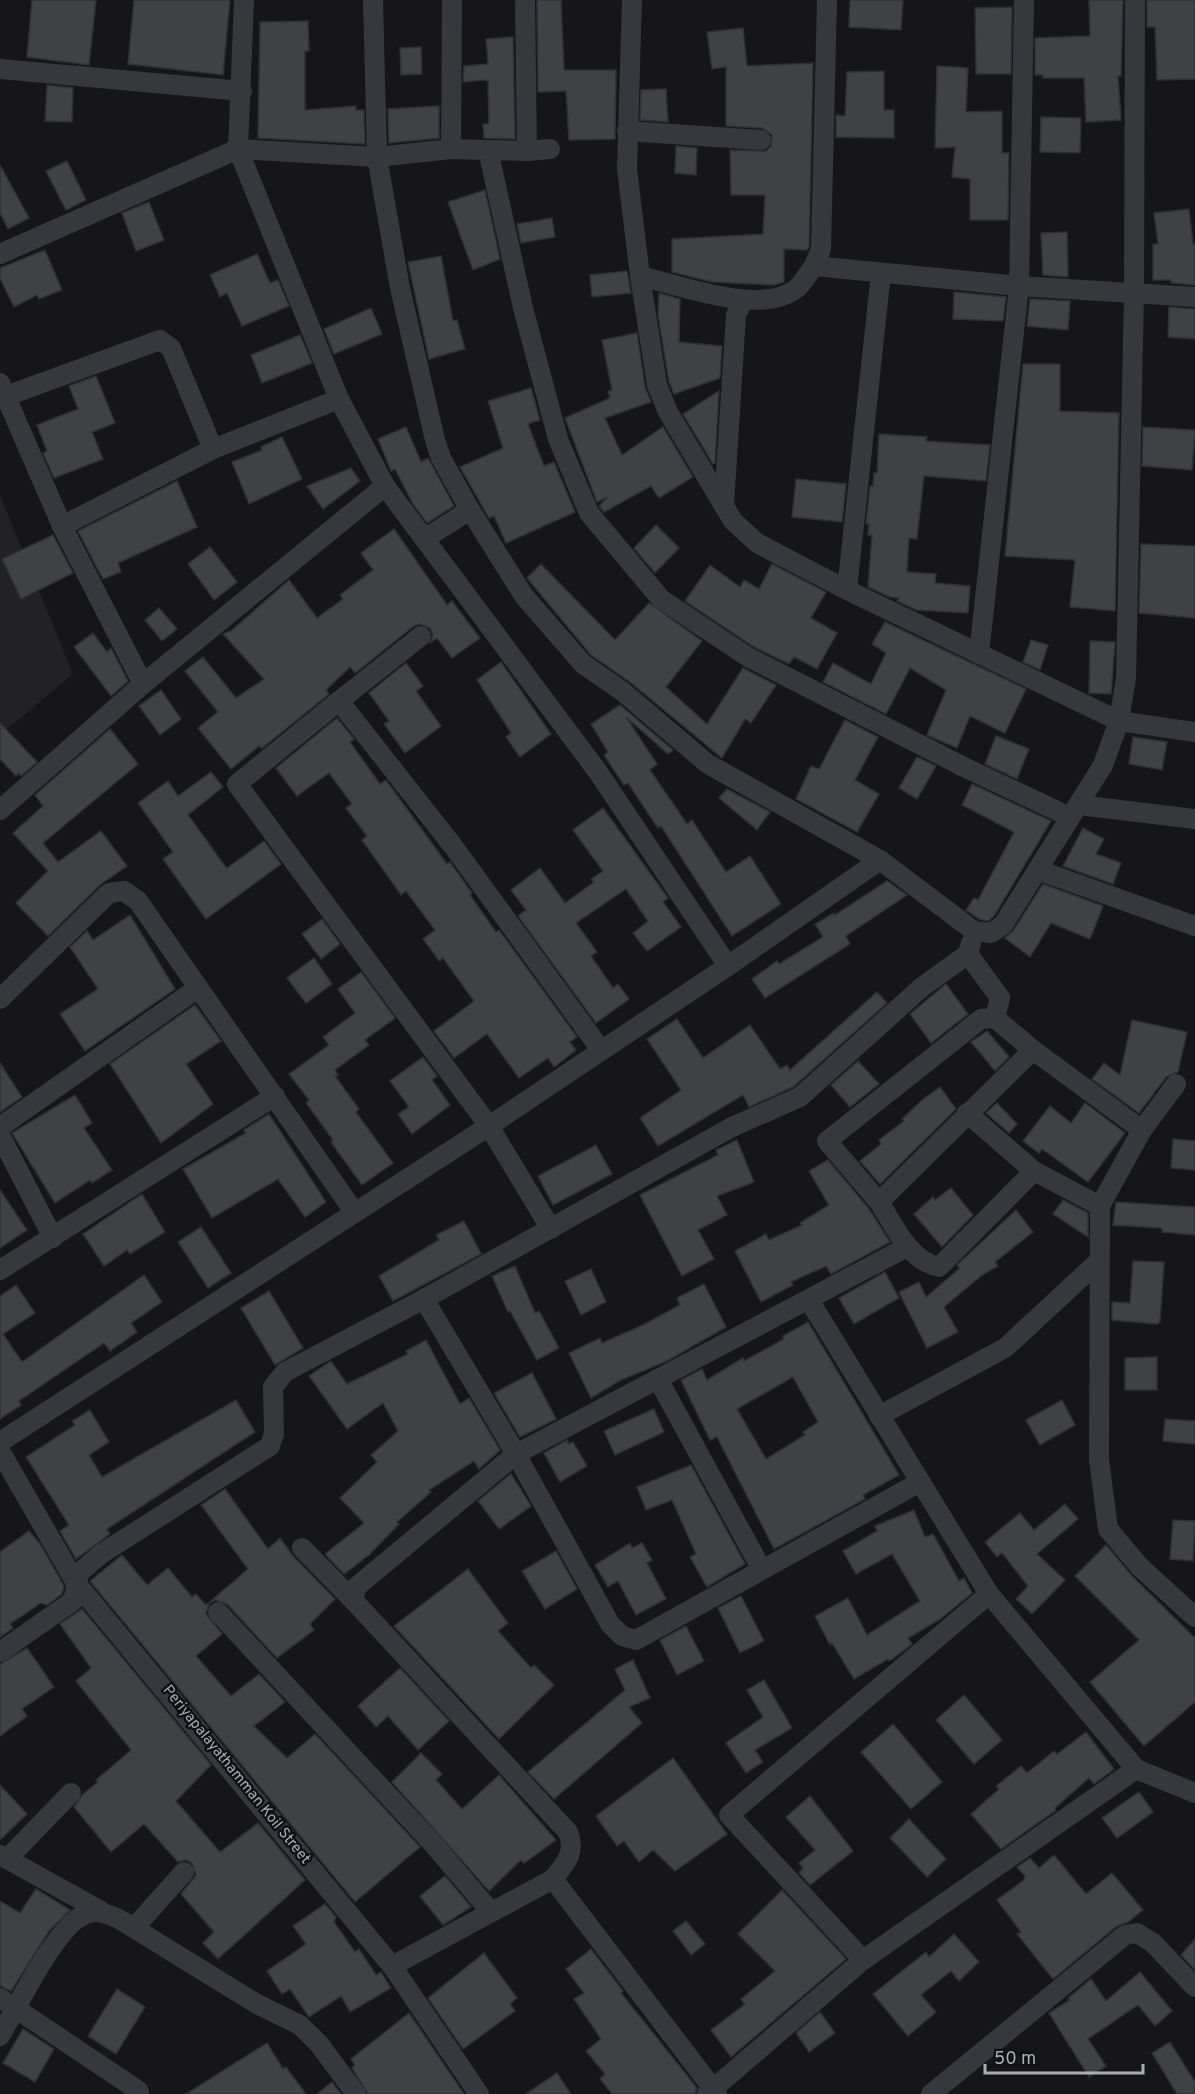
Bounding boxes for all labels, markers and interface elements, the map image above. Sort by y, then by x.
street label: Periyapalayathamman Koil Street [158,1682,314,1868]
scale bar [985,2037,1142,2075]
text: 50 m [994,2048,1036,2071]

